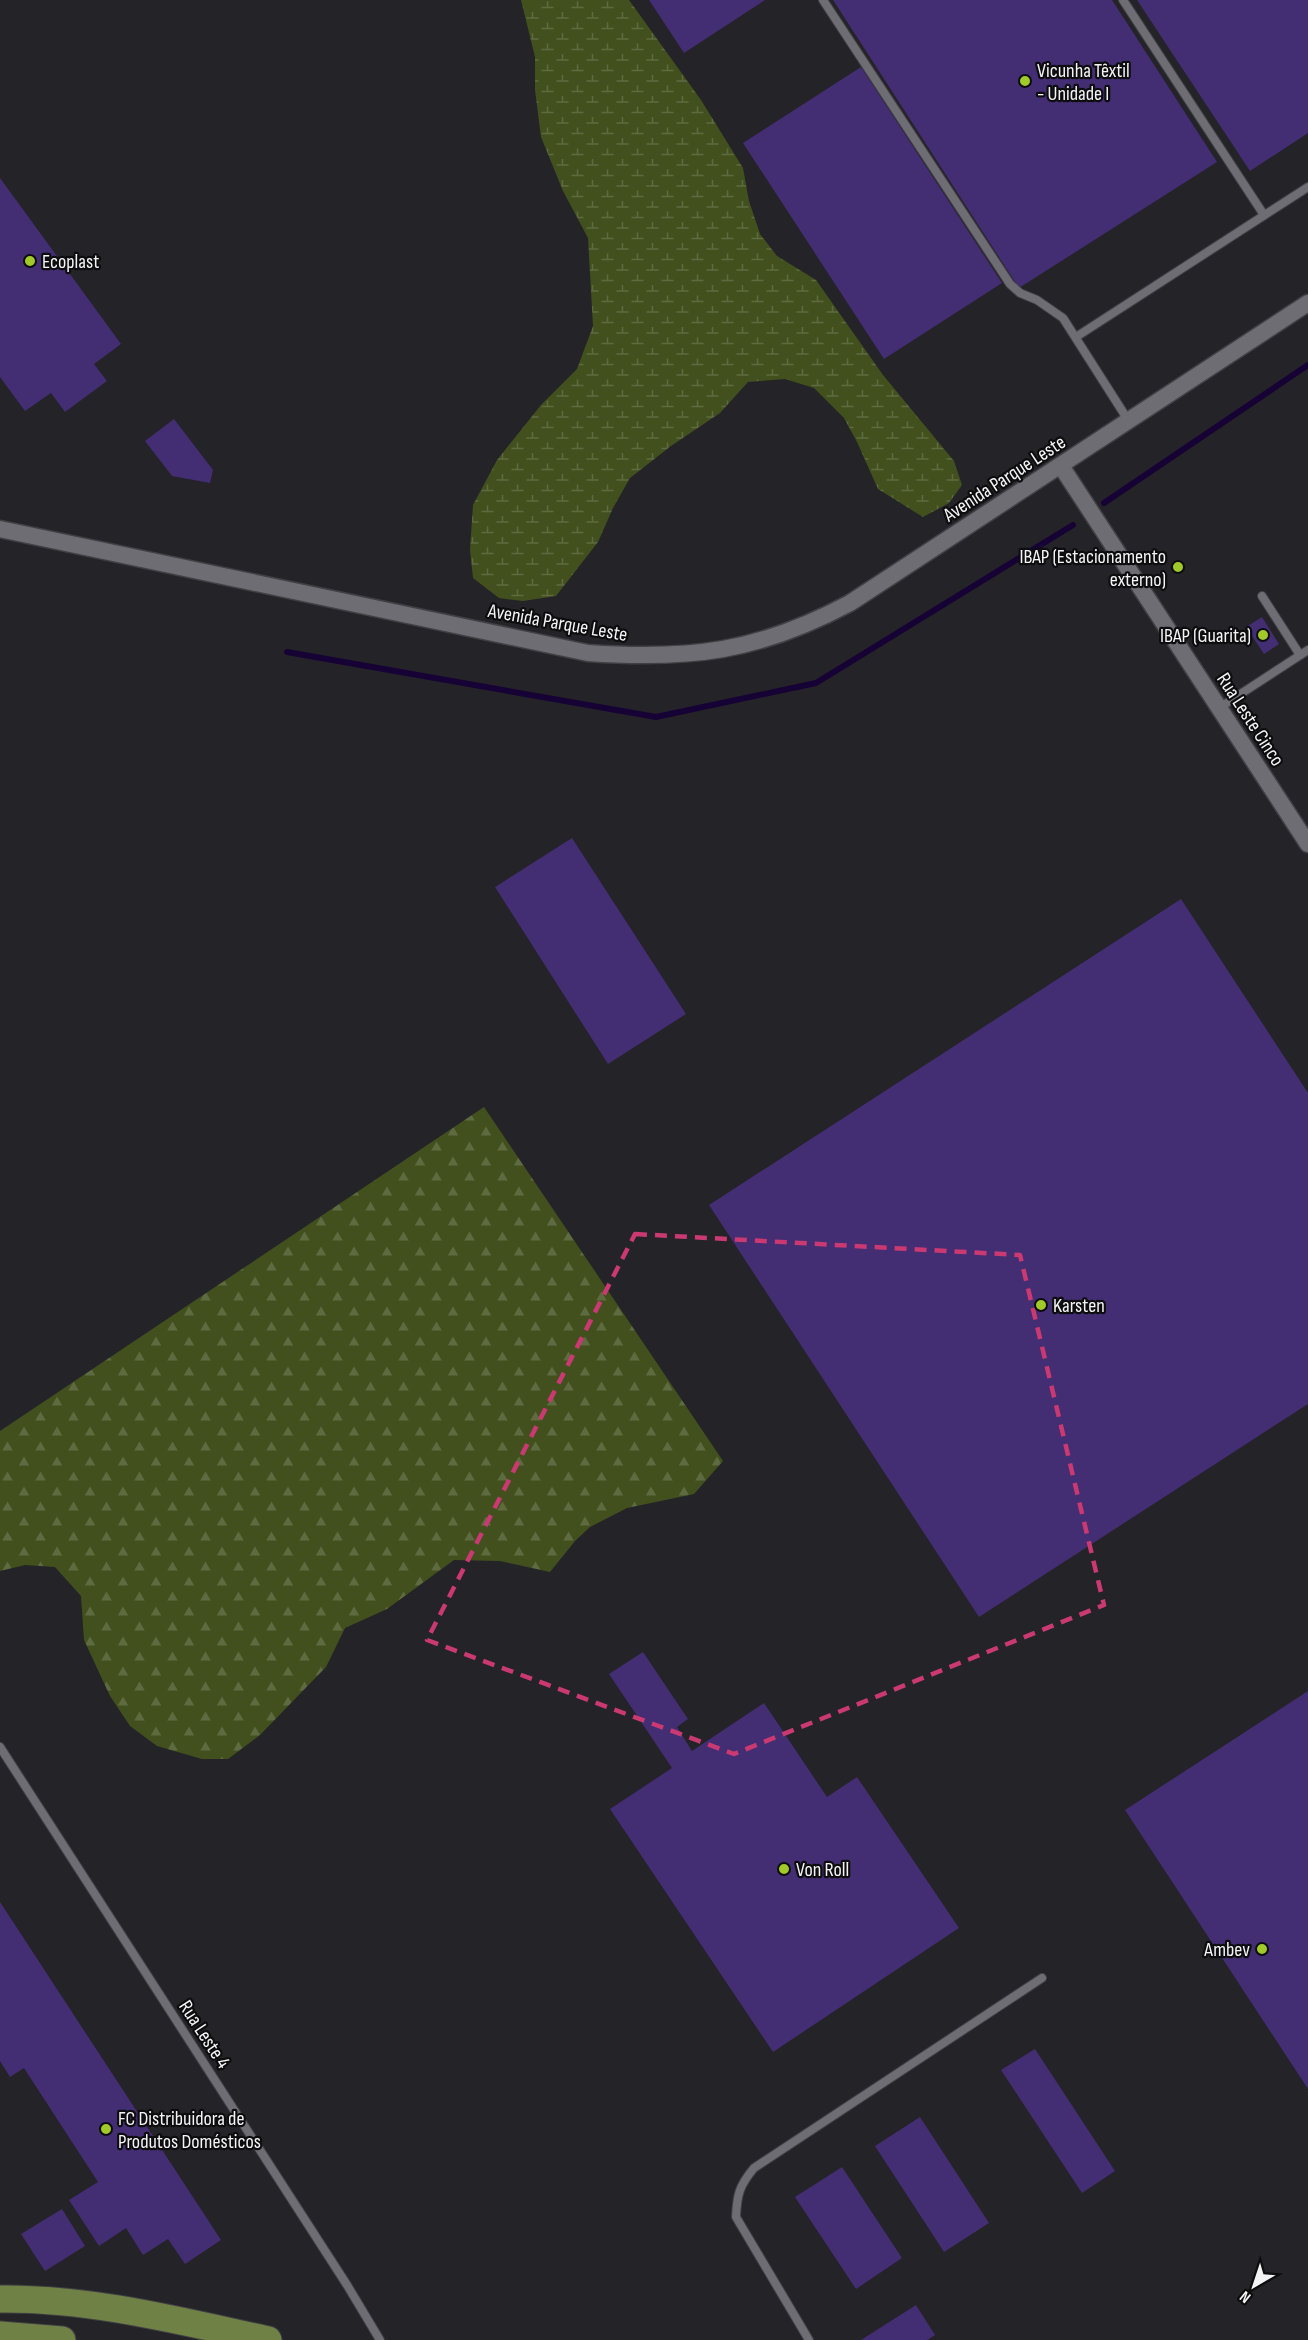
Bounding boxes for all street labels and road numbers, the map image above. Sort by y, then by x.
street label: Avenida Parque Leste [938,430,1070,528]
street label: Avenida Parque Leste [485,599,629,647]
street label: Rua Leste Cinco [1211,668,1289,771]
street label: Rua Leste 4 [173,1996,235,2073]

